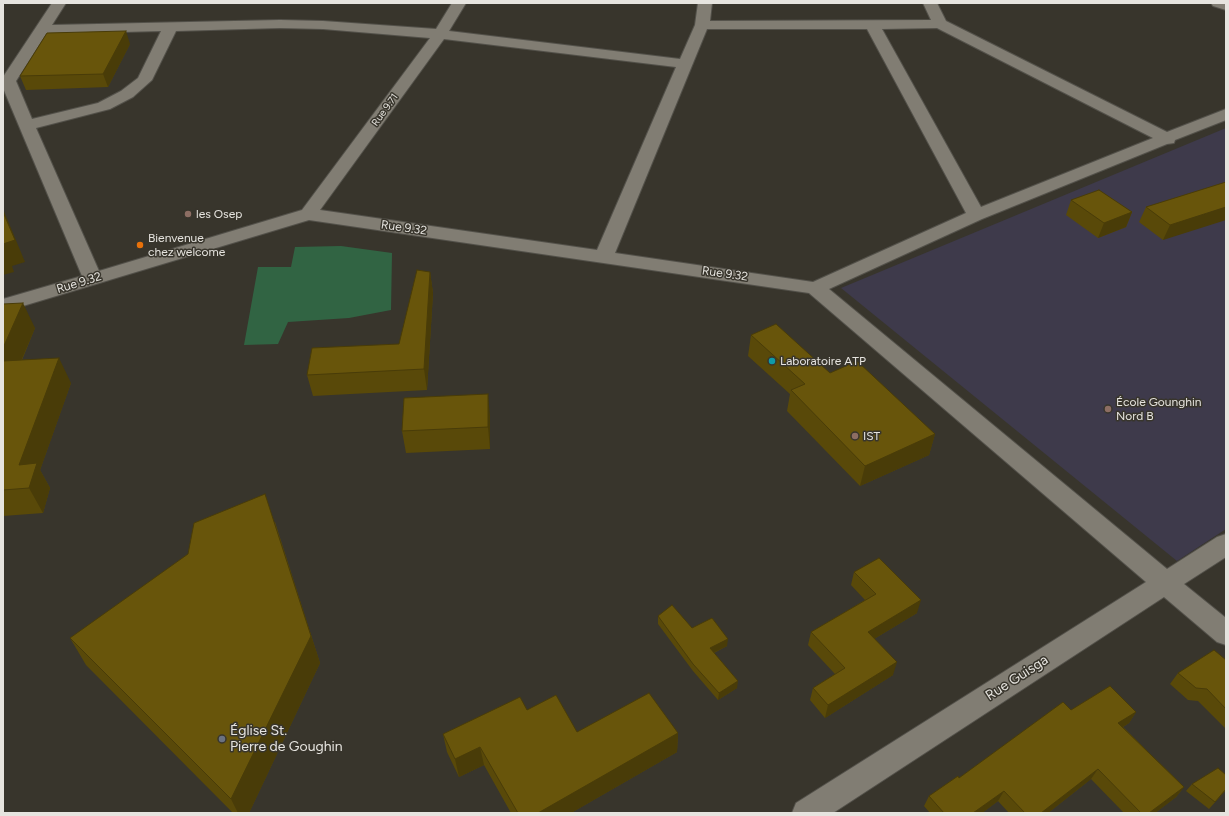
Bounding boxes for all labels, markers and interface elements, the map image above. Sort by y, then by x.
street label: Rue 9.71 [369,92,401,128]
place label: les Osep [196,207,242,221]
marker: les Osep [183,209,193,219]
street label: Rue 9.32 [380,218,428,238]
place label: Bienvenue chez welcome [148,231,225,259]
marker: Bienvenue chez welcome [135,240,145,250]
street label: Rue 9.32 [701,264,749,284]
street label: Rue 9.32 [55,269,103,297]
place label: Laboratoire ATP [780,354,866,368]
marker: Laboratoire ATP [767,356,777,366]
place label: École Gounghin Nord B [1116,395,1201,423]
marker: École Gounghin Nord B [1103,404,1113,414]
place label: IST [863,429,880,443]
marker: IST [850,431,860,441]
street label: Rue Guisga [983,652,1051,704]
place label: Église St. Pierre de Goughin [230,723,343,756]
marker: Église St. Pierre de Goughin [217,734,227,744]

